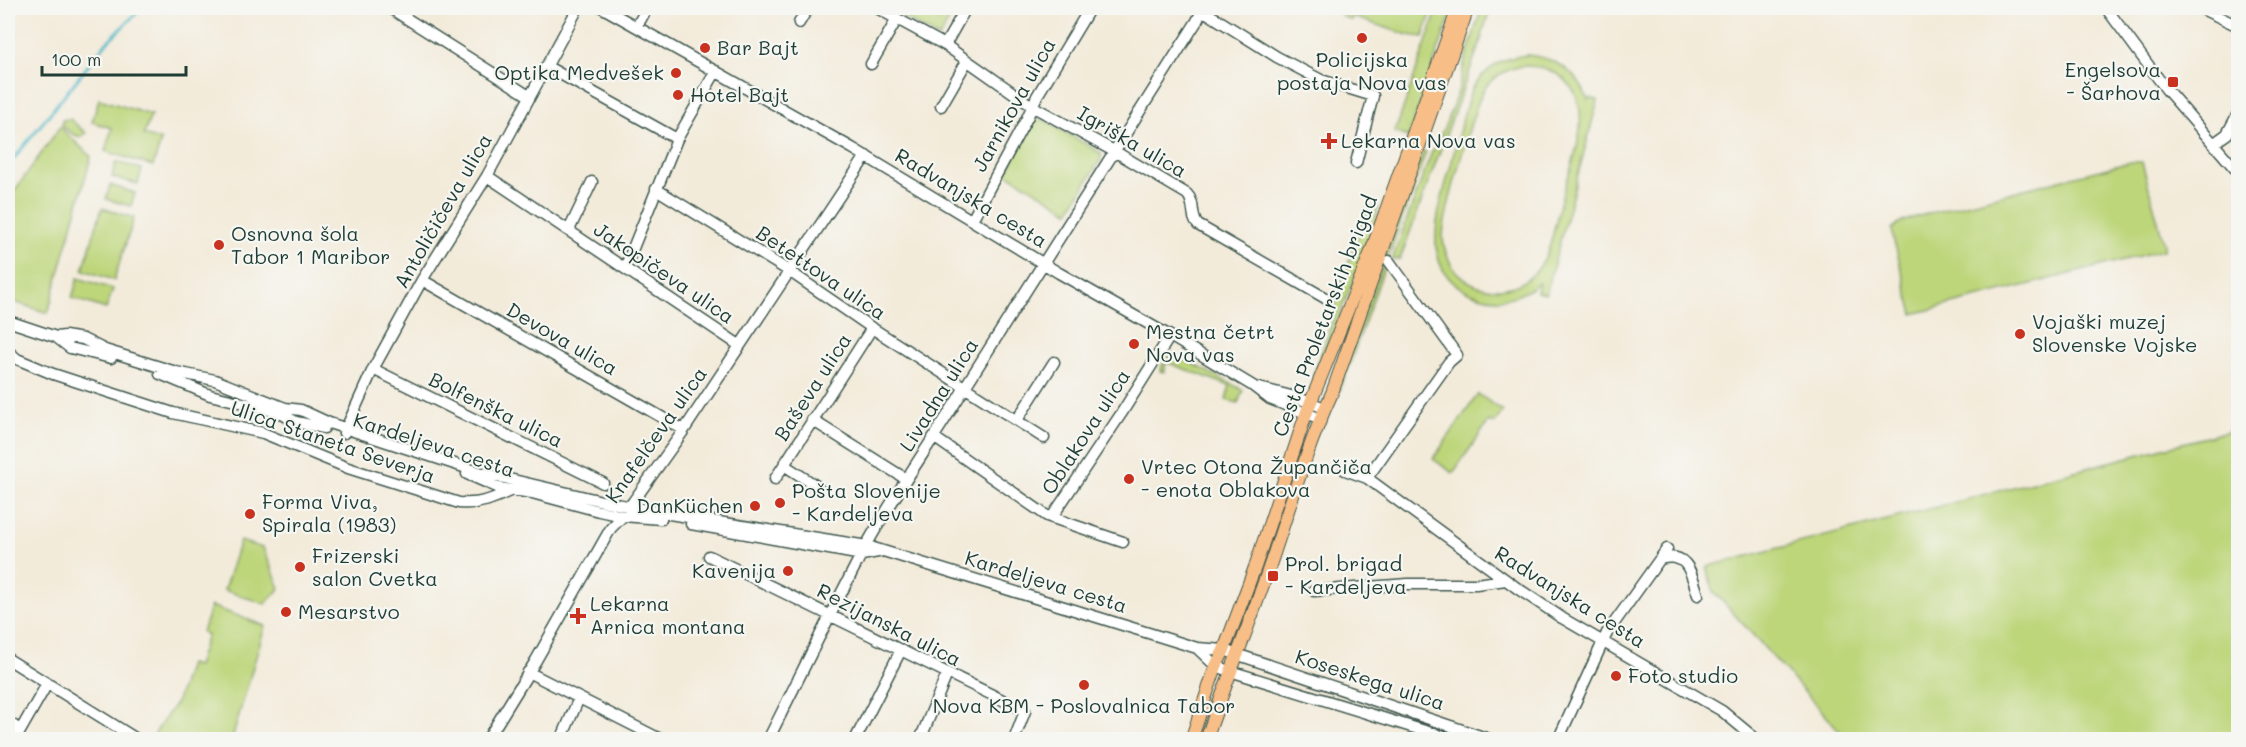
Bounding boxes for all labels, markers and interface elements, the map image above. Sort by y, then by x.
marker: Policijska postaja Nova vas [1355,31,1369,45]
street label: Jarnikova ulica [966,33,1061,176]
place label: Bar Bajt [717,34,799,60]
scale bar [42,39,186,77]
marker: Bar Bajt [698,41,712,55]
place label: Policijska postaja Nova vas [1277,46,1447,95]
text: 100 m [51,47,101,71]
place label: Engelsova - Šarhova [2065,56,2161,105]
place label: Optika Medvešek [494,59,664,85]
marker: Optika Medvešek [669,66,683,80]
marker: Engelsova - Šarhova [2166,75,2180,89]
place label: Hotel Bajt [690,81,789,107]
marker: Hotel Bajt [671,88,685,102]
street label: Igriška ulica [1073,99,1192,183]
place label: Lekarna Nova vas [1341,127,1516,153]
street label: Antoličičeva ulica [387,128,497,293]
marker: Lekarna Nova vas [1322,134,1336,148]
street label: Radvanjska cesta [891,141,1052,253]
street label: Cesta Proletarskih brigad [1266,191,1382,440]
street label: Jakopičeva ulica [589,215,740,329]
street label: Betettova ulica [752,219,891,325]
place label: Osnovna šola Tabor 1 Maribor [231,220,390,269]
marker: Osnovna šola Tabor 1 Maribor [212,238,226,252]
street label: Devova ulica [502,296,623,380]
place label: Vojaški muzej Slovenske Vojske [2032,308,2197,357]
place label: Mestna četrt Nova vas [1146,318,1275,367]
marker: Vojaški muzej Slovenske Vojske [2013,327,2027,341]
street label: Baševa ulica [768,328,857,445]
street label: Livadna ulica [893,333,983,456]
marker: Mestna četrt Nova vas [1127,337,1141,351]
street label: Knafelčeva ulica [598,361,712,508]
street label: Oblakova ulica [1035,364,1135,499]
street label: Bolfenška ulica [425,365,568,453]
street label: Ulica Staneta Severja [228,394,439,488]
street label: Kardeljeva cesta [350,406,518,482]
place label: Vrtec Otona Župančiča - enota Oblakova [1141,453,1372,502]
marker: Vrtec Otona Župančiča - enota Oblakova [1122,472,1136,486]
place label: Pošta Slovenije - Kardeljeva [792,477,941,526]
place label: Forma Viva, Spirala (1983) [262,488,396,537]
place label: DanKüchen [636,492,743,518]
marker: Pošta Slovenije - Kardeljeva [773,496,787,510]
marker: DanKüchen [748,499,762,513]
marker: Forma Viva, Spirala (1983) [243,507,257,521]
street label: Radvanjska cesta [1490,539,1651,653]
place label: Frizerski salon Cvetka [312,542,438,591]
street label: Kardeljeva cesta [962,544,1131,618]
place label: Prol. brigad - Kardeljeva [1285,550,1407,599]
place label: Kavenija [692,557,776,583]
marker: Frizerski salon Cvetka [293,560,307,574]
marker: Kavenija [781,564,795,578]
marker: Prol. brigad - Kardeljeva [1266,569,1280,583]
street label: Rezijanska ulica [813,577,966,672]
place label: Lekarna Arnica montana [590,590,745,639]
place label: Mesarstvo [298,598,400,624]
marker: Mesarstvo [279,605,293,619]
marker: Lekarna Arnica montana [571,609,585,623]
street label: Koseskega ulica [1292,643,1448,715]
place label: Foto studio [1628,662,1738,688]
marker: Foto studio [1609,669,1623,683]
marker: Nova KBM - Poslovalnica Tabor [1077,678,1091,692]
place label: Nova KBM - Poslovalnica Tabor [933,692,1235,718]

